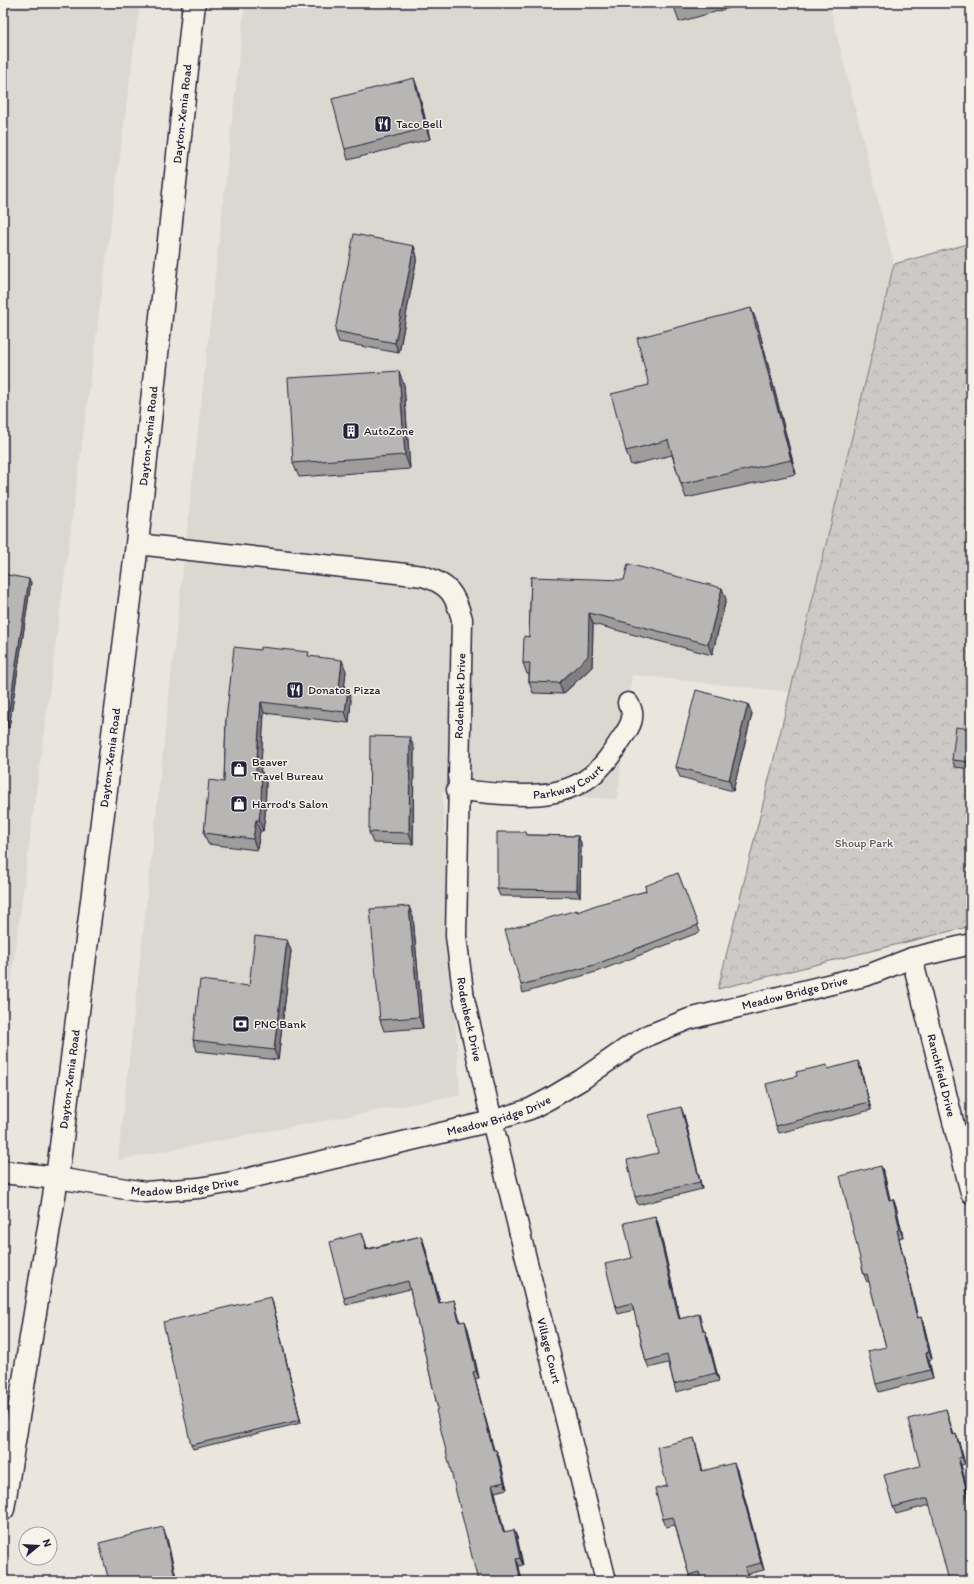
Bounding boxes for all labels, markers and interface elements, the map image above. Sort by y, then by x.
street label: Dayton-Xenia Road [170,63,195,164]
restaurant icon: Taco Bell [373,114,393,134]
place label: Taco Bell [396,117,443,131]
street label: Dayton-Xenia Road [136,385,161,487]
building icon: AutoZone [341,421,361,441]
place label: AutoZone [364,424,414,438]
street label: Rodenbeck Drive [452,653,468,739]
restaurant icon: Donatos Pizza [285,680,305,700]
place label: Donatos Pizza [308,683,380,697]
street label: Dayton-Xenia Road [97,707,123,808]
place label: Beaver Travel Bureau [252,755,324,783]
shop icon: Beaver Travel Bureau [229,759,249,779]
street label: Parkway Court [533,762,606,802]
shop icon: Harrod's Salon [229,794,249,814]
place label: Harrod's Salon [252,797,328,811]
park label: Shoup Park [835,836,894,850]
street label: Meadow Bridge Drive [740,973,849,1013]
street label: Rodenbeck Drive [454,976,485,1063]
bank icon: PNC Bank [231,1014,251,1034]
place label: PNC Bank [254,1017,306,1031]
street label: Dayton-Xenia Road [56,1028,83,1130]
street label: Ranchfield Drive [924,1032,959,1119]
street label: Meadow Bridge Drive [445,1092,553,1138]
street label: Meadow Bridge Drive [130,1174,240,1199]
street label: Village Court [534,1316,564,1386]
north arrow [18,1526,58,1566]
text: N [40,1538,54,1549]

